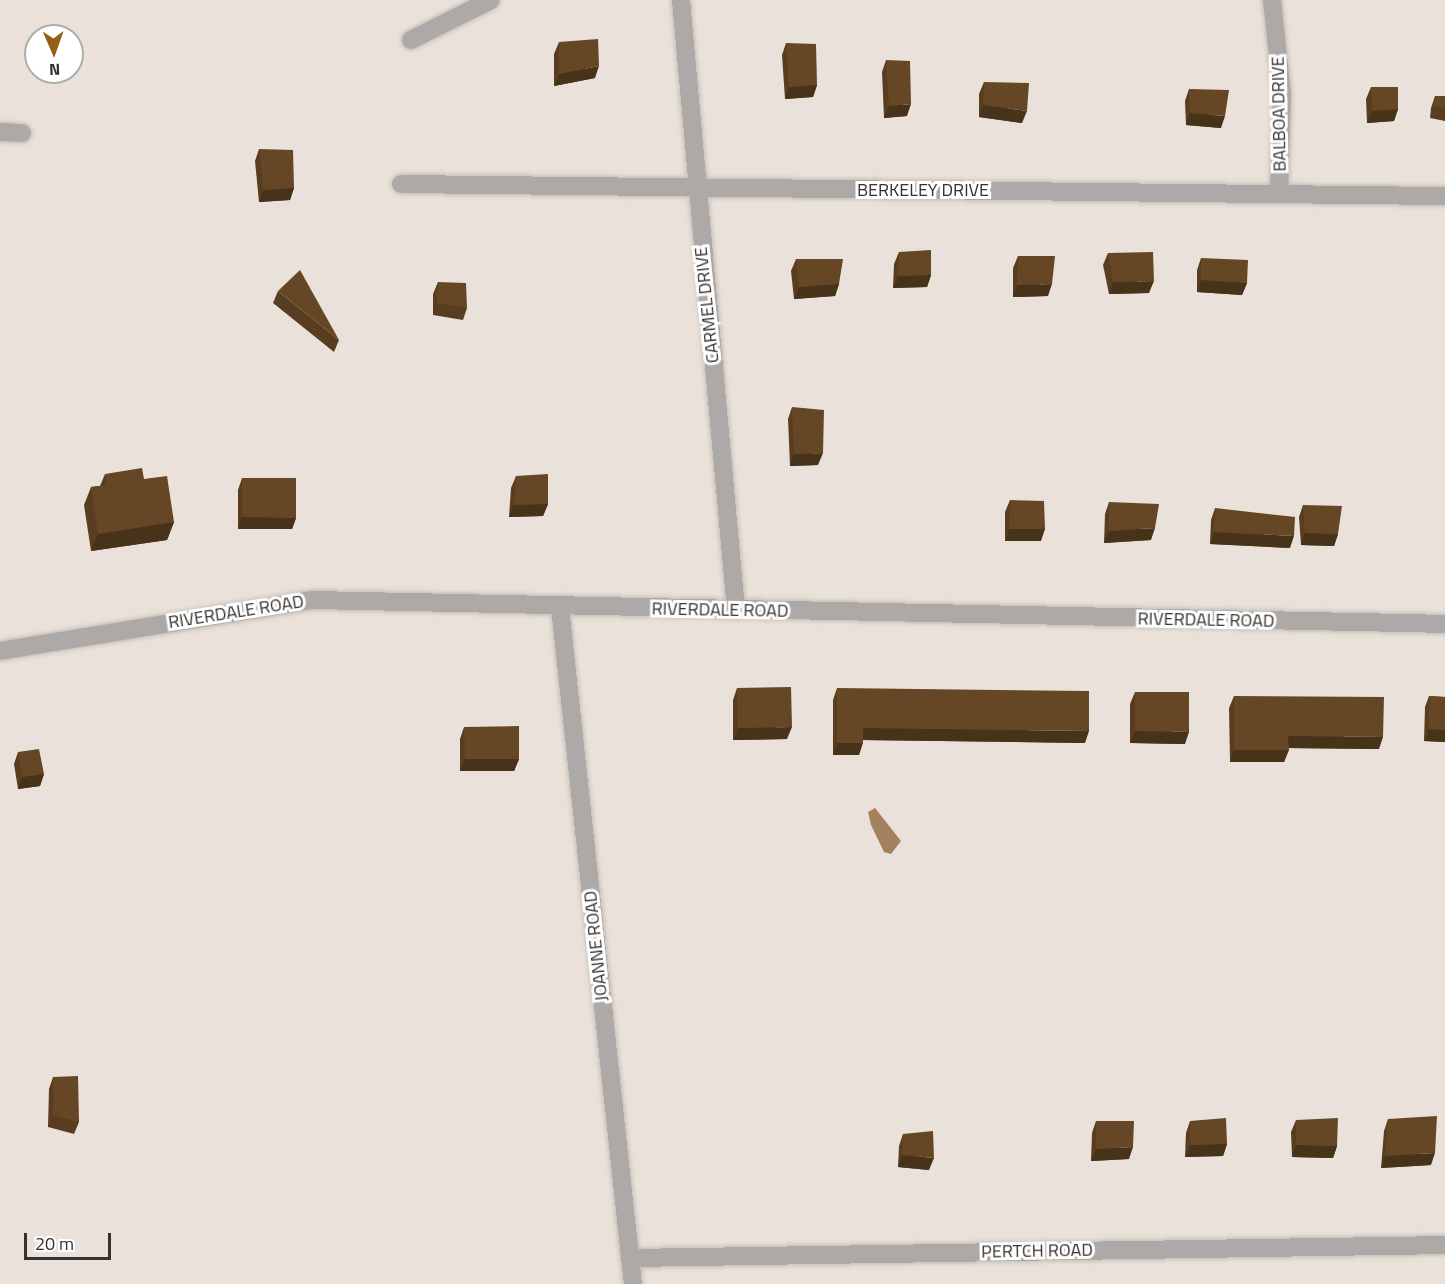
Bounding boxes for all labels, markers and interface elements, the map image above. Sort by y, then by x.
north arrow [24,24,84,84]
street label: BALBOA DRIVE [1267,56,1291,172]
text: N [49,58,61,82]
street label: BERKELEY DRIVE [857,179,989,201]
street label: CARMEL DRIVE [690,246,724,364]
street label: RIVERDALE ROAD [167,591,305,633]
street label: RIVERDALE ROAD [651,598,789,622]
street label: RIVERDALE ROAD [1137,608,1275,632]
street label: JOANNE ROAD [579,890,613,1002]
scale bar [27,1221,114,1259]
text: 20 m [35,1230,74,1257]
street label: PERTCH ROAD [981,1239,1093,1263]

